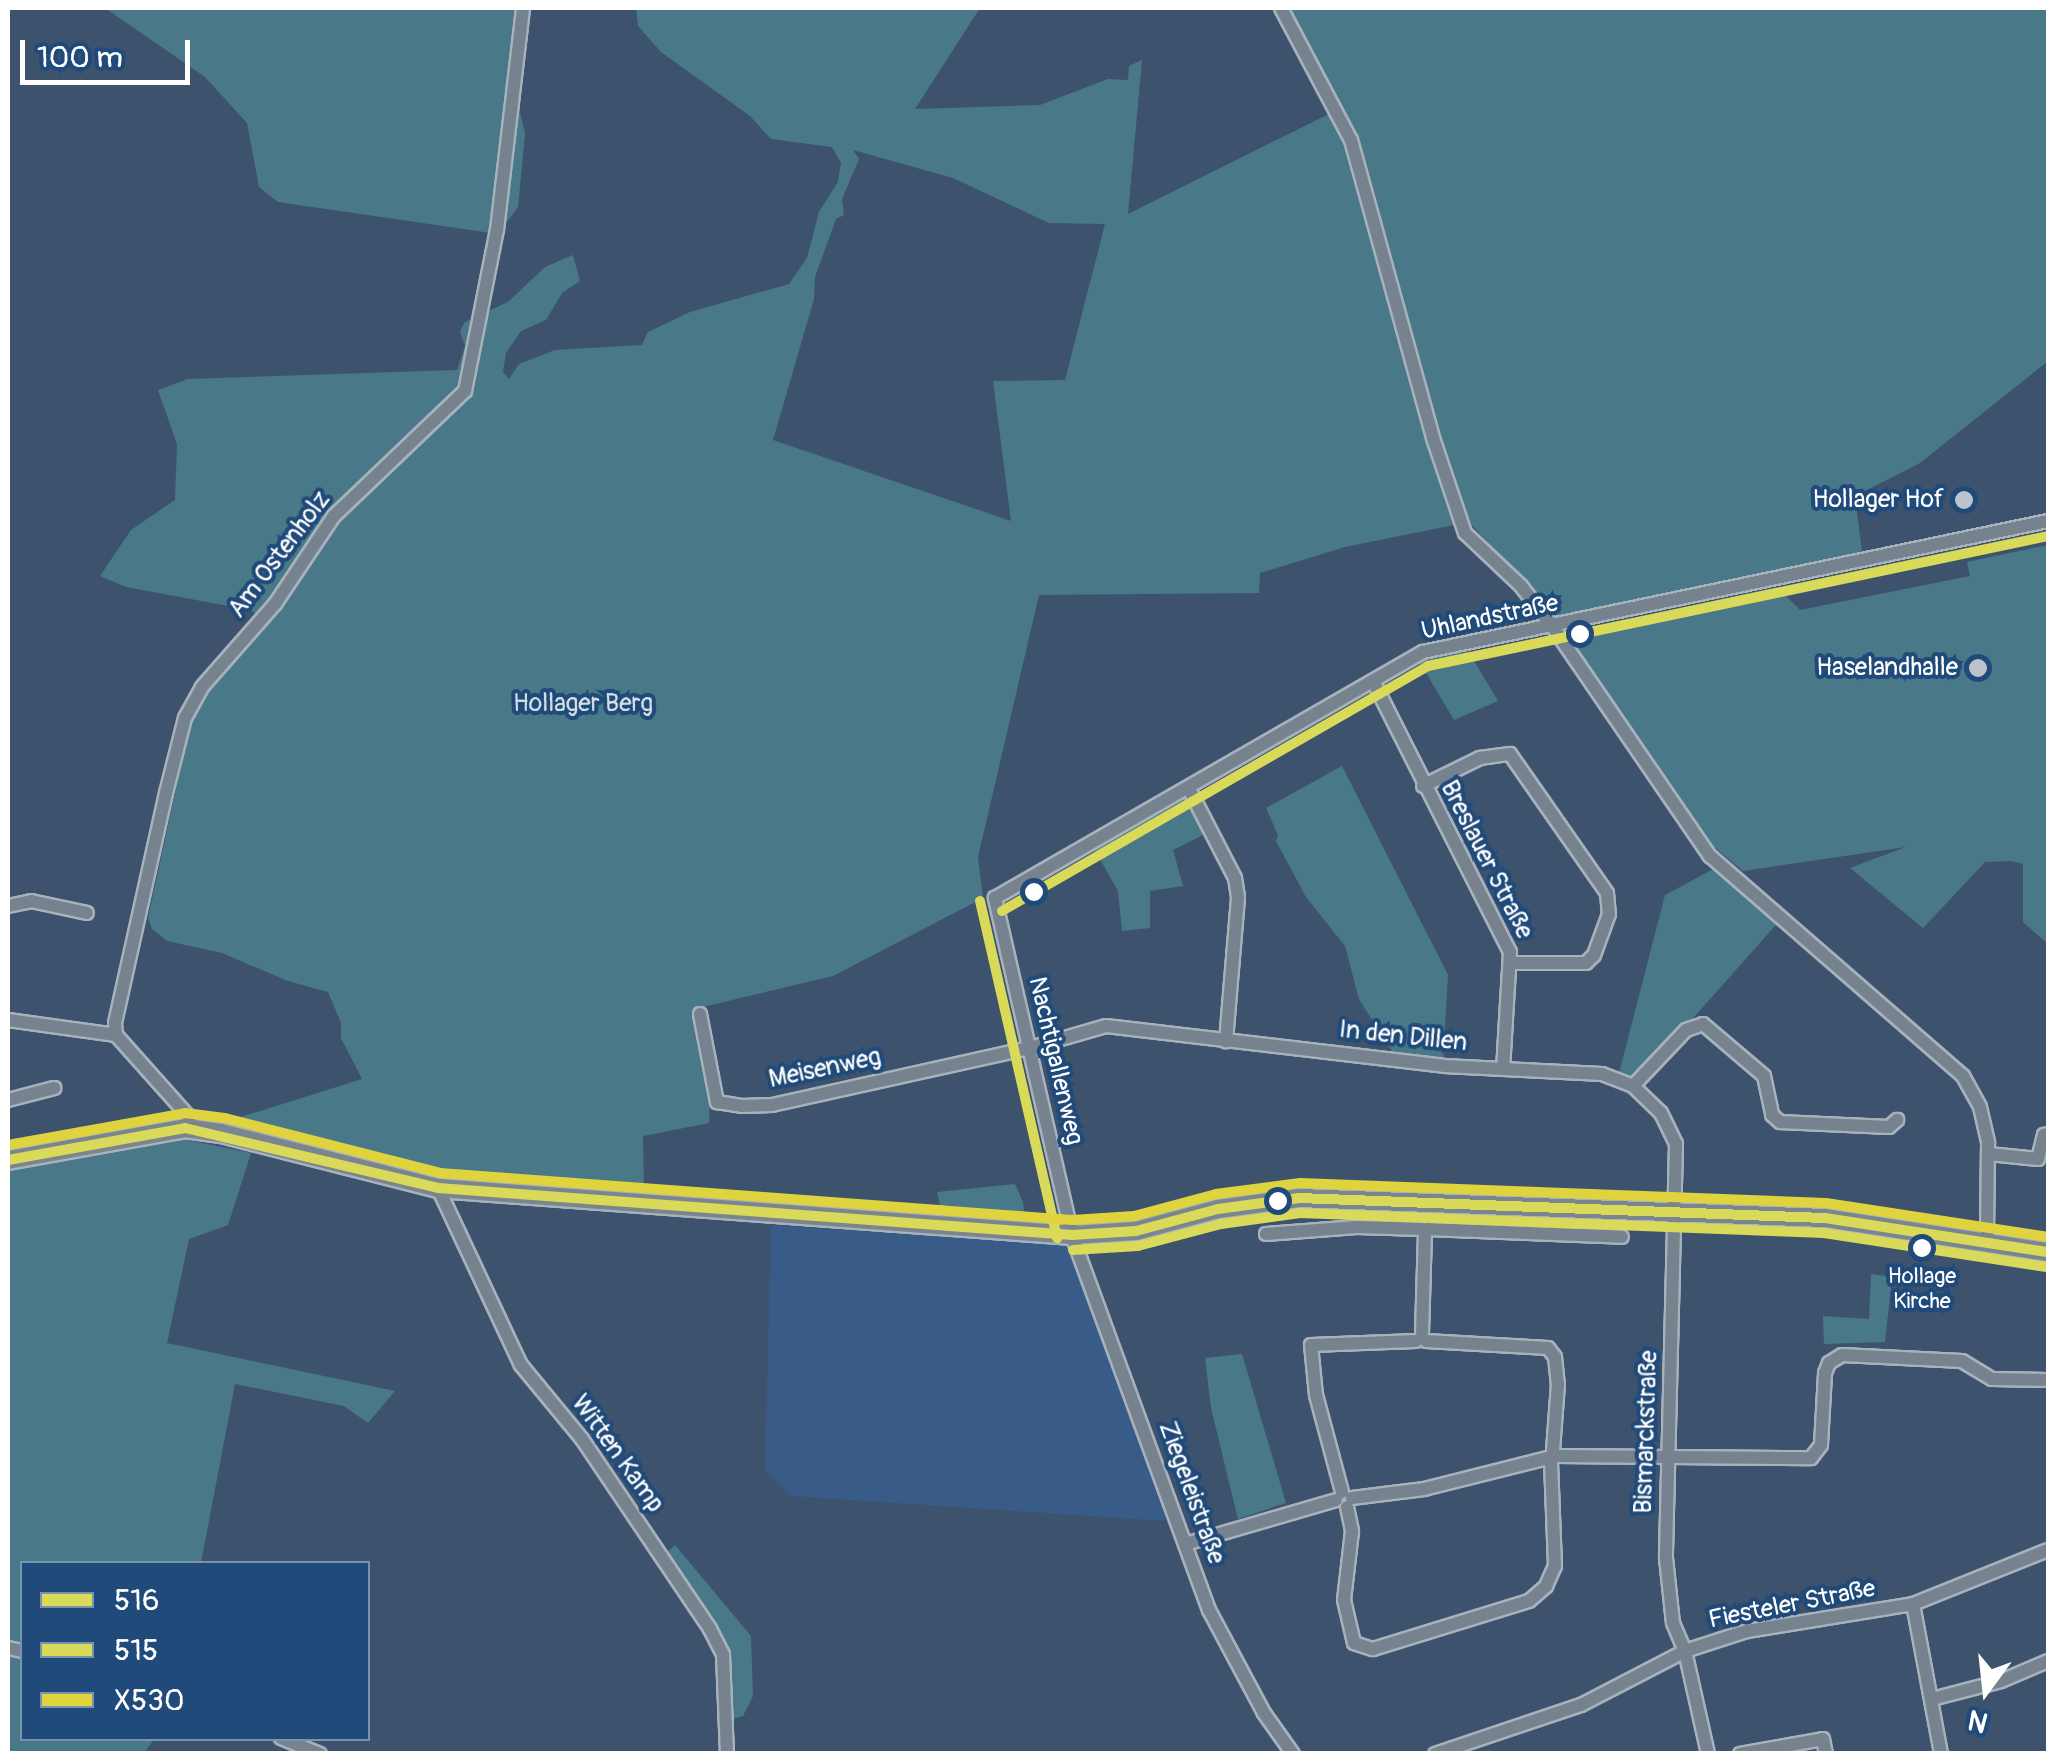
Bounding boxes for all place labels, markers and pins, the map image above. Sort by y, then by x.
place label: Hollager Hof [1813,485,1944,515]
marker: Hollager Hof [1953,489,1975,511]
unlabelled marker [1570,624,1590,644]
place label: Haselandhalle [1816,653,1958,683]
marker: Haselandhalle [1967,657,1989,679]
unlabelled marker [1024,882,1044,902]
unlabelled marker [1268,1191,1288,1211]
marker: Hollage Kirche [1912,1238,1932,1258]
place label: Hollage Kirche [1888,1263,1956,1314]

